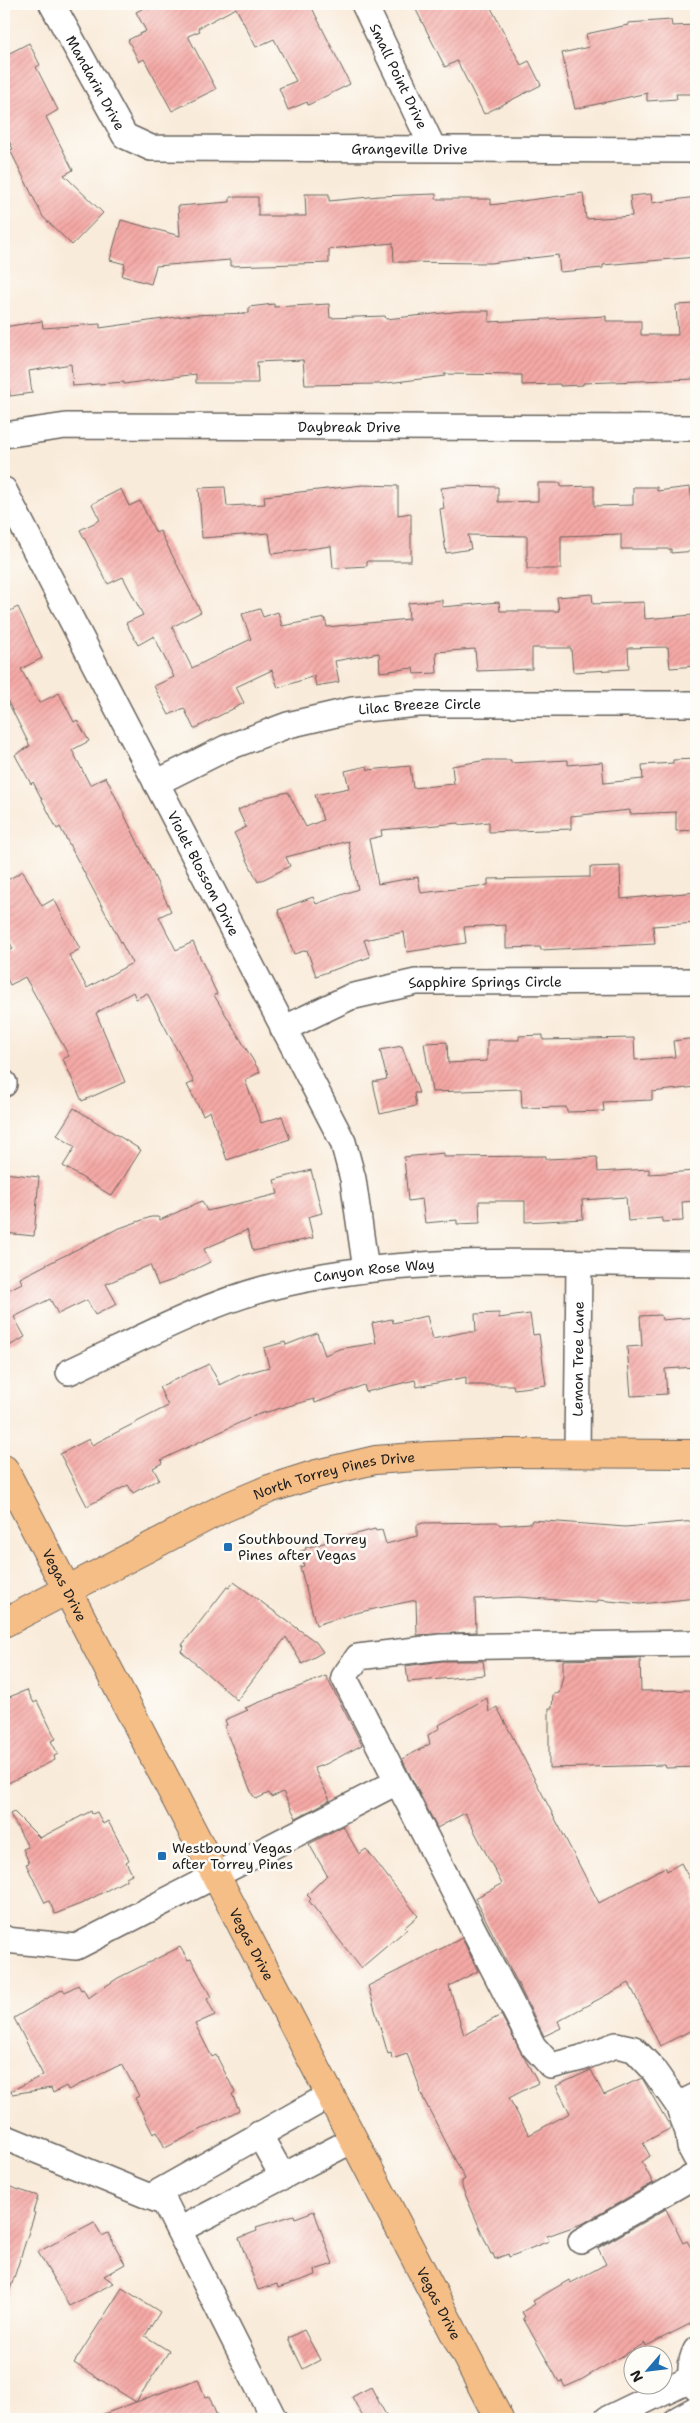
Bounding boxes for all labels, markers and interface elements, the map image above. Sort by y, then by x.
street label: Small Point Drive [366,20,432,132]
street label: Mandarin Drive [62,32,129,133]
street label: Grangeville Drive [351,140,468,158]
street label: Daybreak Drive [298,418,401,436]
street label: Lilac Breeze Circle [358,695,481,718]
street label: Violet Blossom Drive [163,808,243,939]
street label: Sapphire Springs Circle [406,972,562,992]
street label: Canyon Rose Way [312,1255,435,1287]
street label: Lemon Tree Lane [568,1301,588,1417]
street label: North Torrey Pines Drive [250,1448,416,1504]
place label: Southbound Torrey Pines after Vegas [238,1530,367,1564]
marker: Southbound Torrey Pines after Vegas [222,1541,234,1553]
street label: Vegas Drive [38,1546,91,1625]
place label: Westbound Vegas after Torrey Pines [172,1839,293,1873]
marker: Westbound Vegas after Torrey Pines [156,1850,168,1862]
street label: Vegas Drive [225,1905,278,1984]
street label: Vegas Drive [412,2264,465,2343]
north arrow [622,2346,672,2396]
text: N [626,2367,647,2385]

